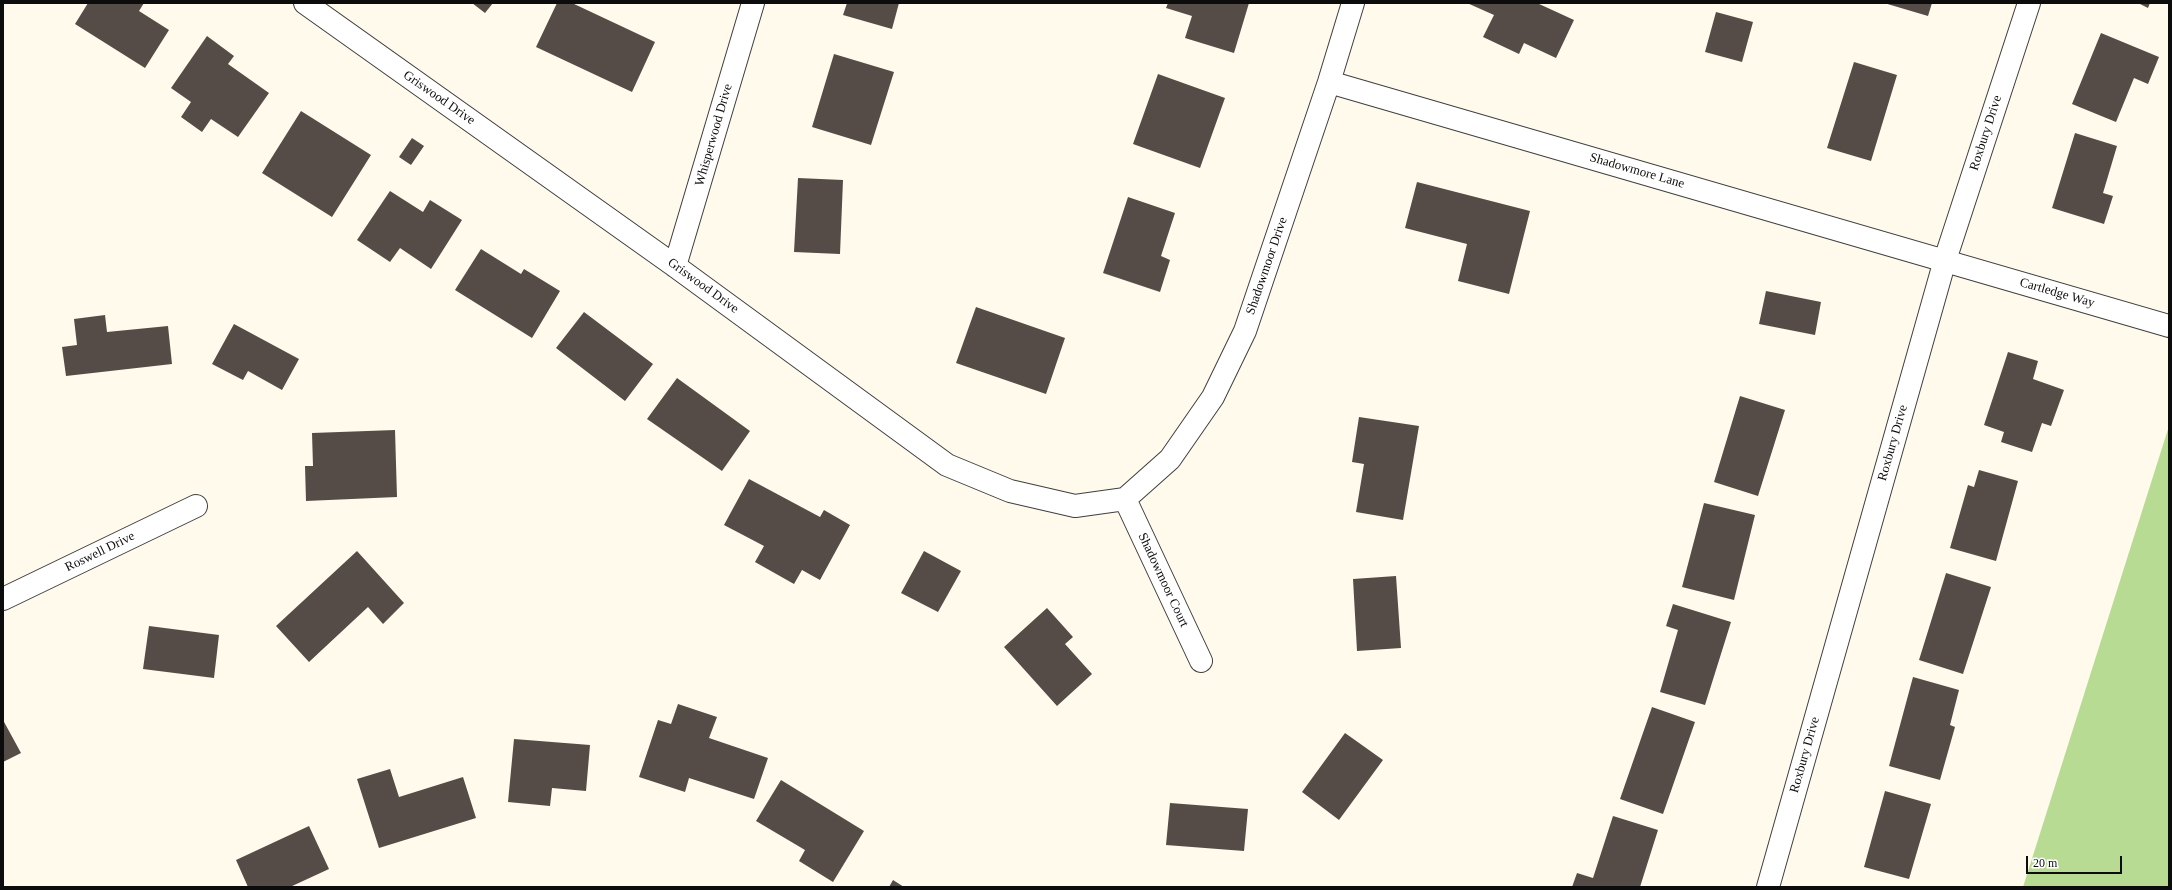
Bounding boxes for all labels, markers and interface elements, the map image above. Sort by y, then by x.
street label: Griswood Drive [400,67,478,129]
street label: Whisperwood Drive [692,82,736,188]
street label: Roxbury Drive [1966,93,2006,173]
street label: Shadowmore Lane [1588,150,1686,192]
street label: Shadowmoor Drive [1243,215,1291,317]
street label: Griswood Drive [664,255,742,317]
street label: Cartledge Way [2018,275,2096,311]
street label: Roxbury Drive [1875,403,1911,483]
street label: Roswell Drive [63,528,137,576]
street label: Shadowmoor Court [1134,530,1192,630]
street label: Roxbury Drive [1787,715,1823,795]
scale bar [2028,848,2124,874]
text: 20 m [2033,856,2057,870]

